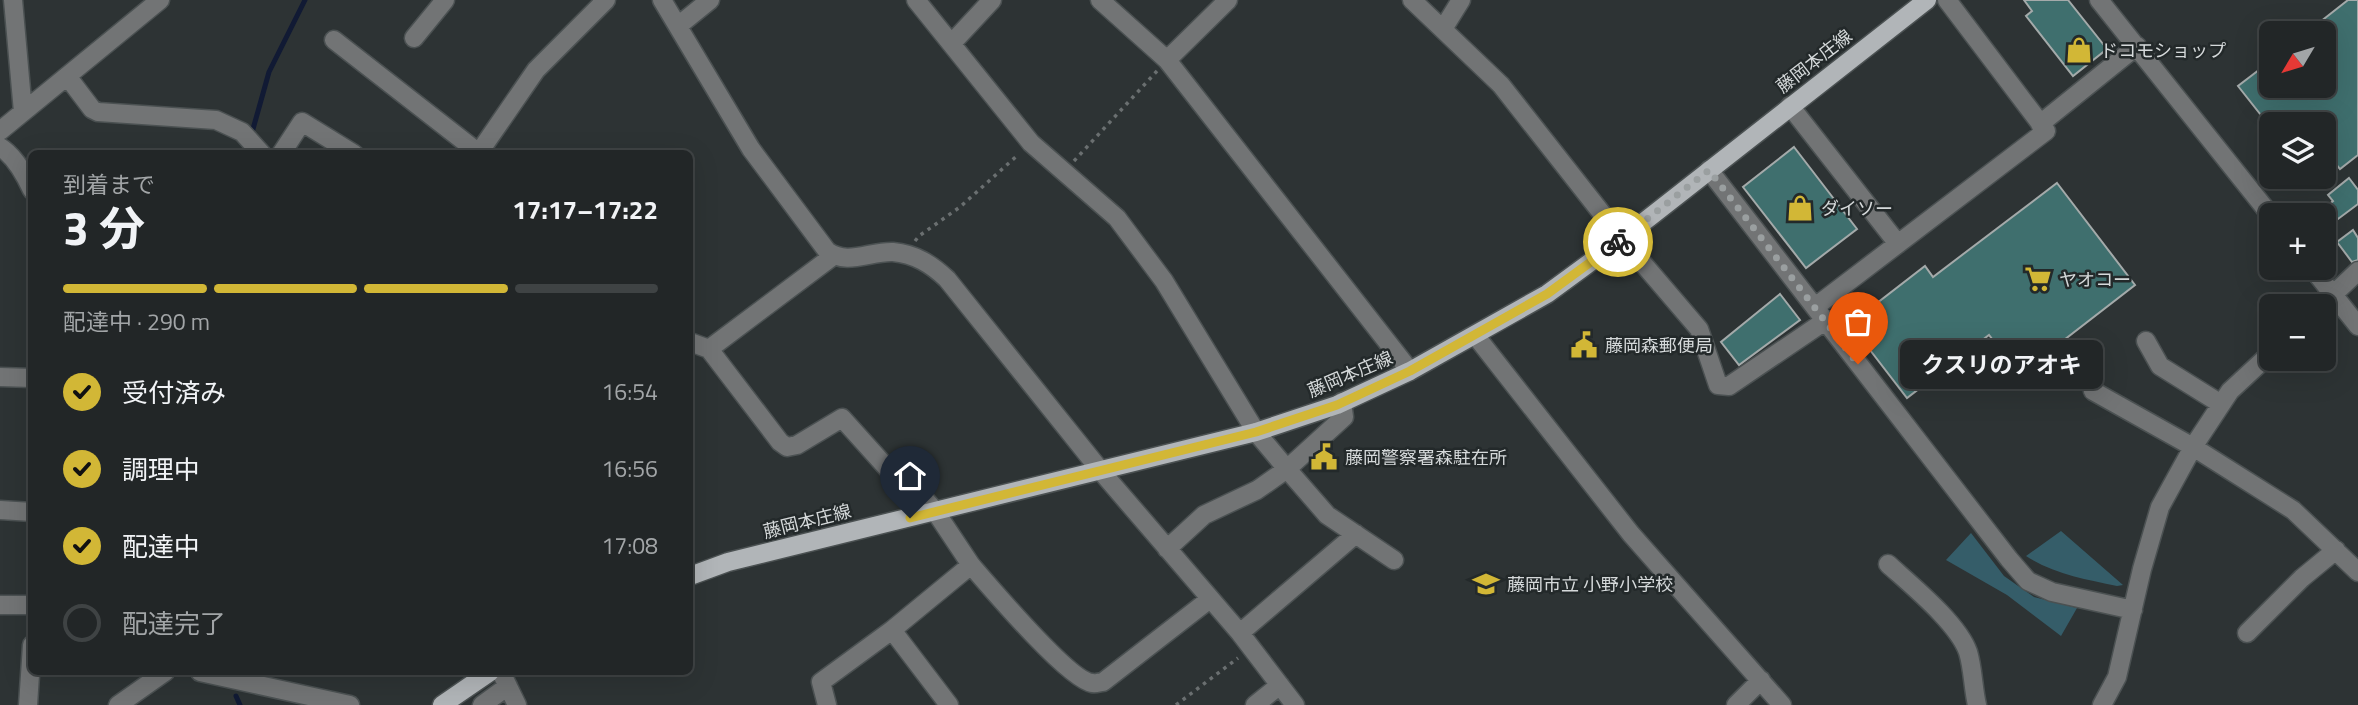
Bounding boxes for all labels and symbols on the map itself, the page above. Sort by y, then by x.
north arrow [2259,21,2336,98]
street label: 藤岡本庄線 [1770,23,1858,99]
shop icon: ドコモショップ [2064,35,2094,65]
place label: ドコモショップ [2100,37,2226,64]
shop icon: ダイソー [1785,193,1815,223]
place label: ダイソー [1821,195,1893,222]
courier [1583,207,1653,277]
supermarket icon: ヤオコー [2023,264,2053,294]
place label: ヤオコー [2059,266,2131,293]
pin [1828,292,1888,364]
public building icon: 藤岡森郵便局 [1569,330,1599,360]
place label: 藤岡森郵便局 [1605,332,1713,359]
callout: クスリのアオキ [1900,340,2103,388]
street label: 藤岡本庄線 [1303,344,1397,404]
public building icon: 藤岡警察署森駐在所 [1309,442,1339,472]
place label: 藤岡警察署森駐在所 [1345,444,1507,471]
pin [880,446,940,518]
street label: 藤岡本庄線 [760,497,854,545]
school or university icon: 藤岡市立 小野小学校 [1471,569,1501,599]
place label: 藤岡市立 小野小学校 [1507,571,1673,598]

